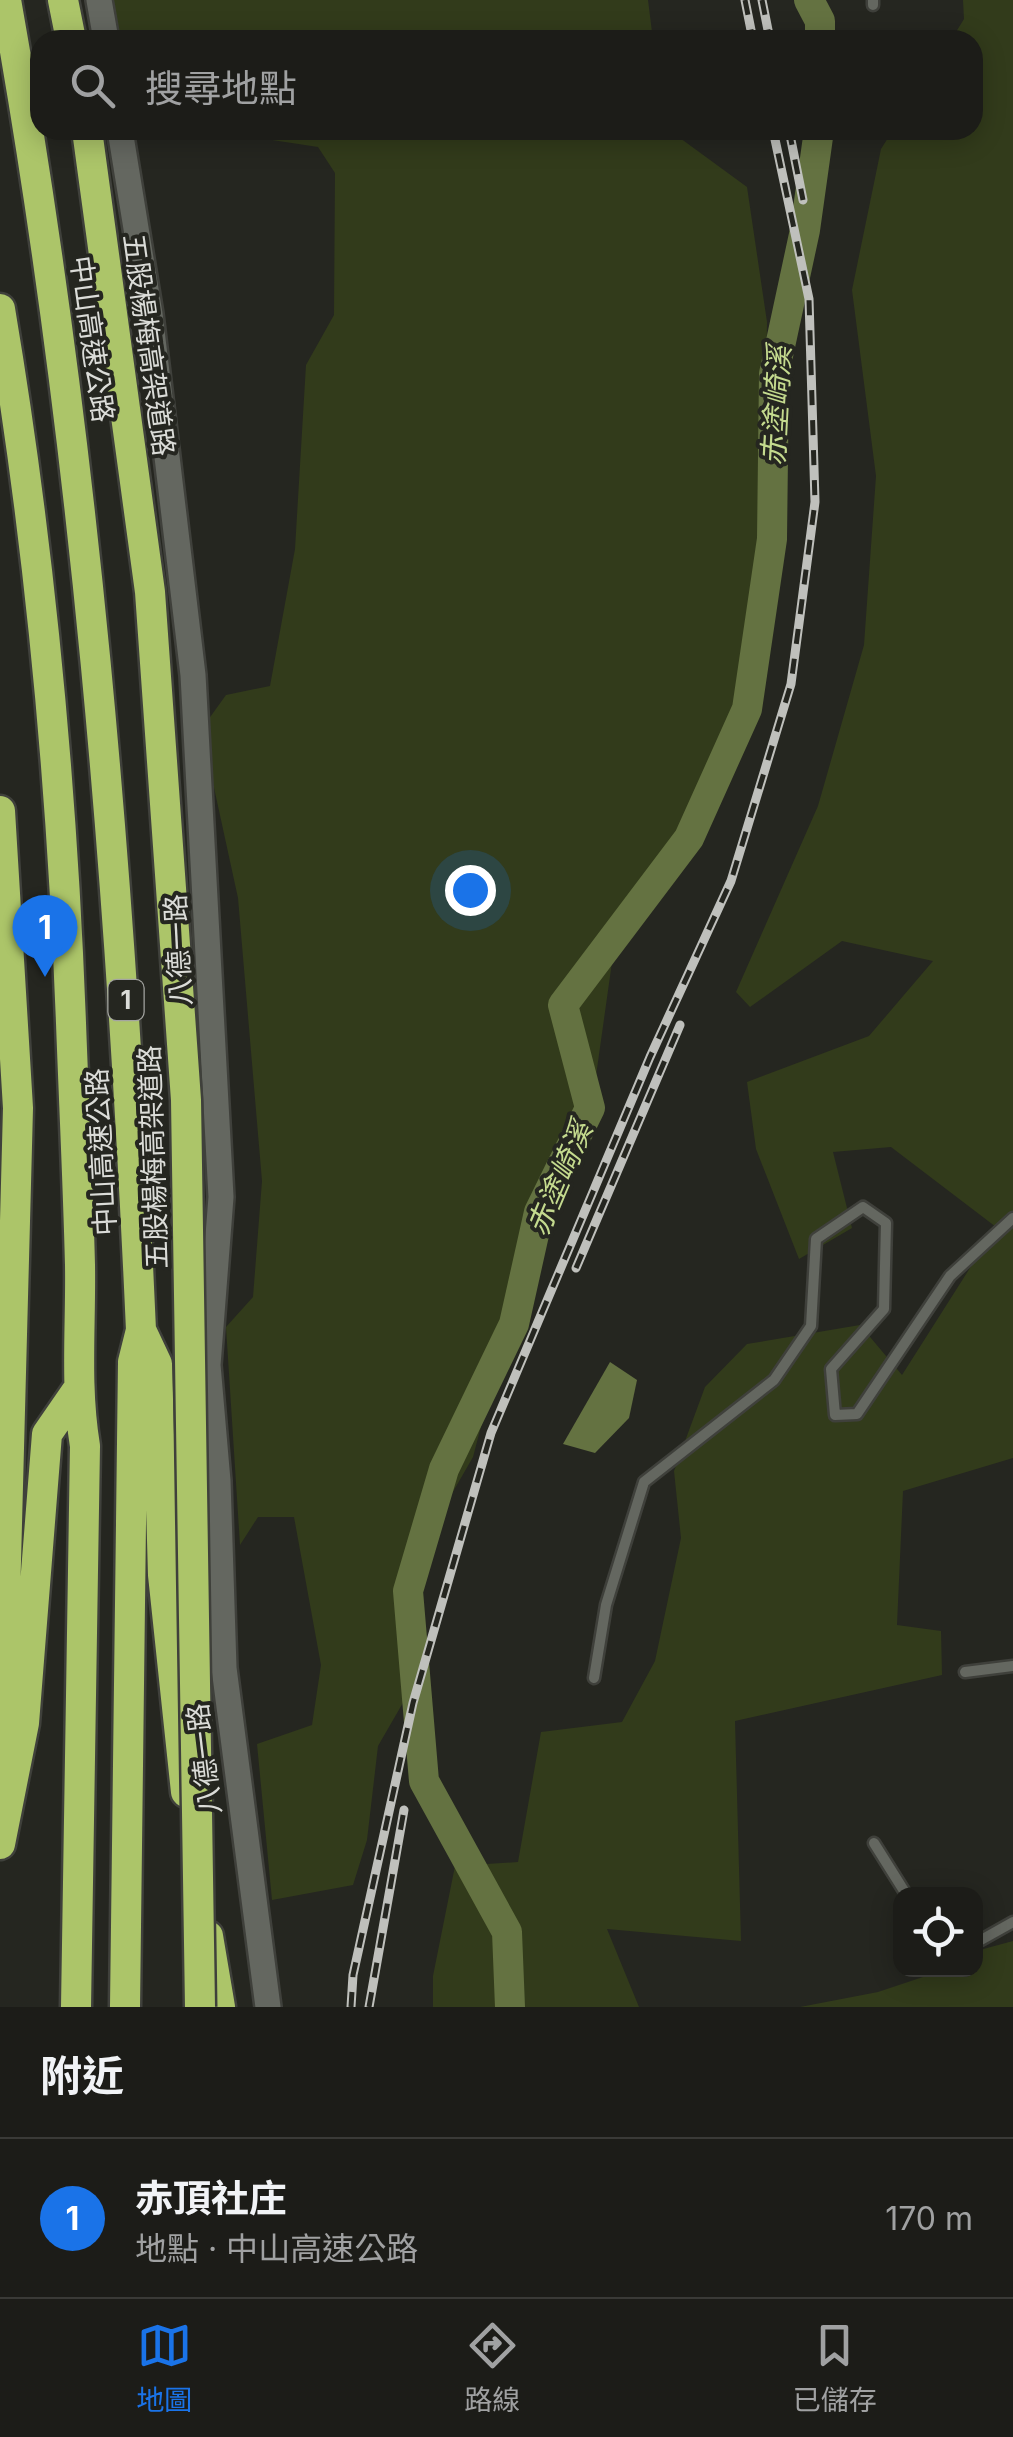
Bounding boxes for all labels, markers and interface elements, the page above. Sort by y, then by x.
search box [30,30,983,140]
icon: search [65,58,120,113]
text: 搜尋地點 [145,65,297,111]
street label: 五股楊梅高架道路 [117,232,181,458]
street label: 中山高速公路 [63,253,121,425]
water label: 赤塗崎溪 [755,341,797,467]
your location [445,865,496,916]
street label: 八德一路 [158,893,198,1007]
pin: 1 [12,894,78,977]
road number: 1 [108,980,144,1020]
street label: 五股楊梅高架道路 [132,1044,174,1270]
street label: 中山高速公路 [80,1067,122,1237]
water label: 赤塗崎溪 [519,1113,601,1241]
street label: 八德一路 [180,1701,228,1817]
map controls [893,1887,983,1977]
button: locate [893,1887,983,1977]
text: 附近 [40,2050,124,2101]
text: 赤頂社庄 [135,2175,287,2221]
text: 1 [66,2199,79,2238]
text: 170 m [885,2199,973,2238]
text: 地點 · 中山高速公路 [135,2229,418,2268]
tab: 地圖 [136,2318,192,2418]
tab: 路線 [464,2318,521,2418]
tab: 已儲存 [793,2318,877,2418]

